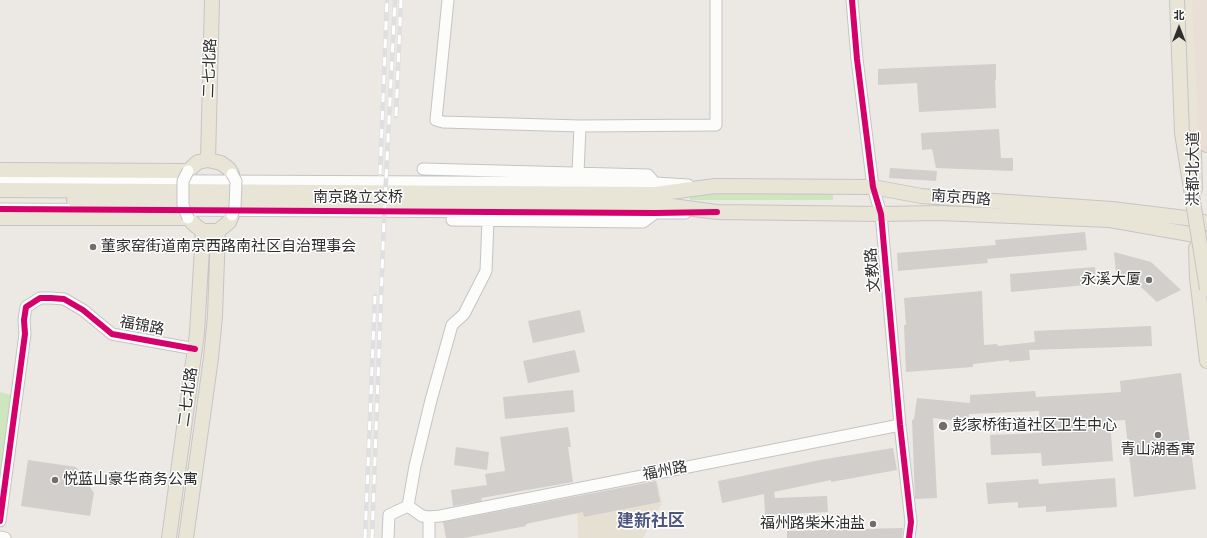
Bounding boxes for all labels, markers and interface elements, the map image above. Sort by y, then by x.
north arrow [1159,8,1199,48]
text: 北 [1174,9,1185,22]
street label: 二七北路 [200,38,220,98]
street label: 洪都北大道 [1185,132,1203,206]
street label: 南京西路 [930,187,992,209]
street label: 南京路立交桥 [313,189,403,207]
place label: 董家窑街道南京西路南社区自治理事会 [101,238,356,256]
marker: 董家窑街道南京西路南社区自治理事会 [88,242,98,252]
street label: 文教路 [862,247,884,293]
place label: 永溪大厦 [1081,271,1141,289]
marker: 永溪大厦 [1144,275,1154,285]
street label: 福锦路 [118,313,166,339]
street label: 二七北路 [175,366,201,428]
place label: 彭家桥街道社区卫生中心 [952,417,1117,435]
marker: 彭家桥街道社区卫生中心 [937,420,949,432]
marker: 青山湖香寓 [1153,430,1163,440]
place label: 青山湖香寓 [1121,441,1195,459]
street label: 福州路 [641,458,689,484]
place label: 悦蓝山豪华商务公寓 [63,471,198,489]
marker: 悦蓝山豪华商务公寓 [50,475,60,485]
district label: 建新社区 [617,511,685,531]
place label: 福州路柴米油盐 [760,515,865,533]
marker: 福州路柴米油盐 [868,519,878,529]

